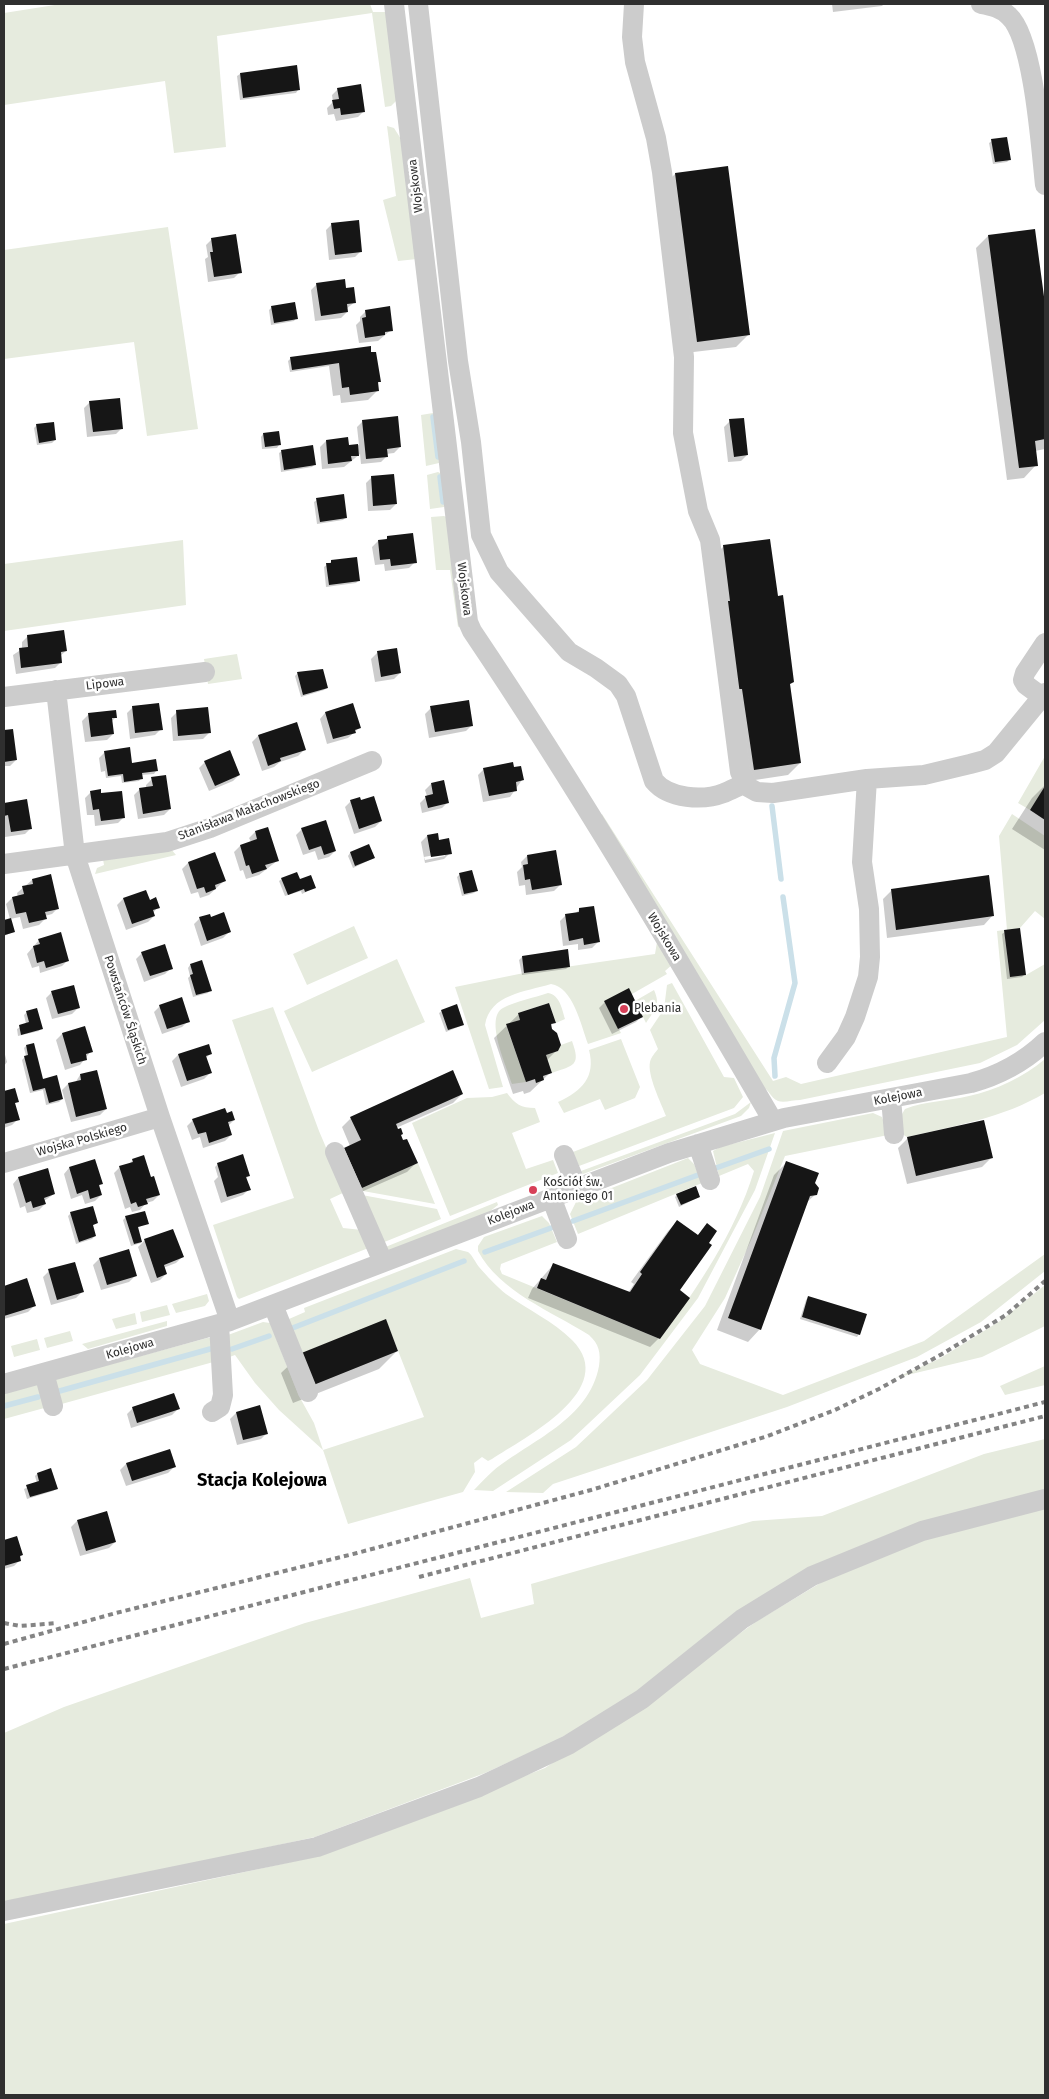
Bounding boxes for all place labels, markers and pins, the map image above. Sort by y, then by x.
place label: Plebania [634,1002,681,1016]
marker: Plebania [618,1003,630,1015]
place label: Kościół św. Antoniego 01 [543,1176,613,1204]
marker: Kościół św. Antoniego 01 [527,1184,539,1196]

